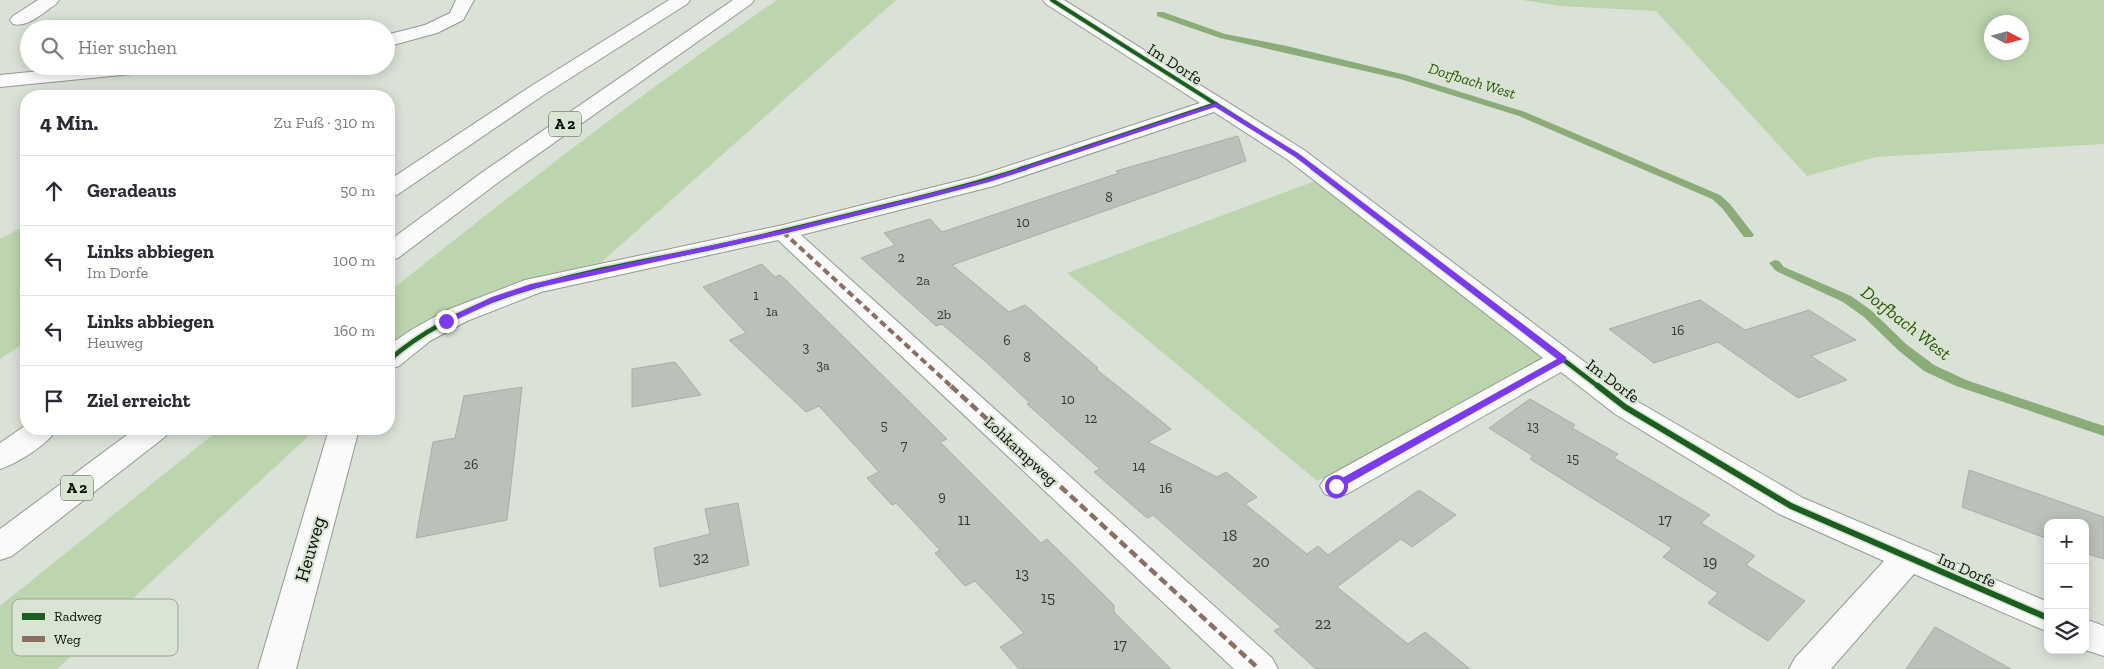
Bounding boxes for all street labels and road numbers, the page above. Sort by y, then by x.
street label: Im Dorfe [1144,39,1206,89]
road number: A 2 [549,112,581,136]
street label: Im Dorfe [1583,355,1643,407]
street label: Lohkampweg [981,412,1062,490]
road number: A 2 [61,476,93,500]
street label: Heuweg [290,513,330,584]
street label: Im Dorfe [1935,549,1999,591]

